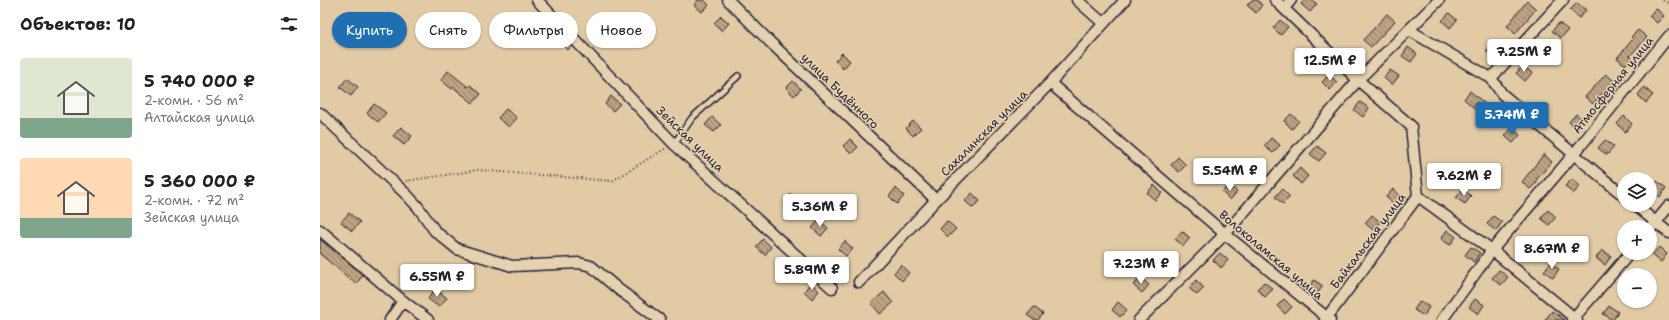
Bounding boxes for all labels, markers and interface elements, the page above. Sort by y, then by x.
chip: Купить [332,12,407,48]
chip: Снять [415,12,481,48]
chip: Фильтры [489,12,578,48]
chip: Новое [586,12,656,48]
text: Объектов: 10 [20,13,136,35]
icon: filters [278,13,300,35]
street label: Атмосферная улица [1569,33,1658,137]
pin: 7.25M ₽ [1487,39,1561,73]
text: 7.25M ₽ [1496,43,1552,60]
pin: 12.5M ₽ [1293,48,1367,82]
street label: улица Будённого [798,50,882,132]
text: 12.5M ₽ [1303,52,1357,69]
text: 5 740 000 ₽ [144,70,255,92]
icon: home [52,74,100,122]
street label: Сахалинская улица [937,86,1031,180]
text: 2-комн. · 56 m² [144,92,244,109]
pin: 5.74M ₽ [1475,102,1549,136]
street label: Зейская улица [653,103,728,176]
text: 5.74M ₽ [1485,106,1539,123]
text: Алтайская улица [144,109,255,126]
pin: 5.54M ₽ [1193,158,1267,192]
text: 5.54M ₽ [1202,162,1258,179]
pin: 7.62M ₽ [1427,163,1501,197]
text: 7.62M ₽ [1436,167,1492,184]
text: 5 360 000 ₽ [144,170,255,192]
map controls [1617,172,1657,308]
button: layers [1617,172,1657,212]
icon: home [52,174,100,222]
street label: Байкальская улица [1327,189,1410,292]
text: 2-комн. · 72 m² [144,192,244,209]
pin: 5.36M ₽ [783,194,857,228]
text: 5.36M ₽ [792,198,848,215]
street label: Волоколамская улица [1216,207,1327,304]
text: Зейская улица [144,209,239,226]
button: + [1617,220,1657,260]
pin: 8.67M ₽ [1515,236,1589,270]
text: 8.67M ₽ [1524,240,1580,257]
pin: 7.23M ₽ [1104,251,1178,285]
text: 7.23M ₽ [1113,255,1169,272]
pin: 5.89M ₽ [775,257,849,291]
text: 5.89M ₽ [784,261,840,278]
pin: 6.55M ₽ [400,264,474,298]
text: 6.55M ₽ [409,268,465,285]
button: − [1617,268,1657,308]

